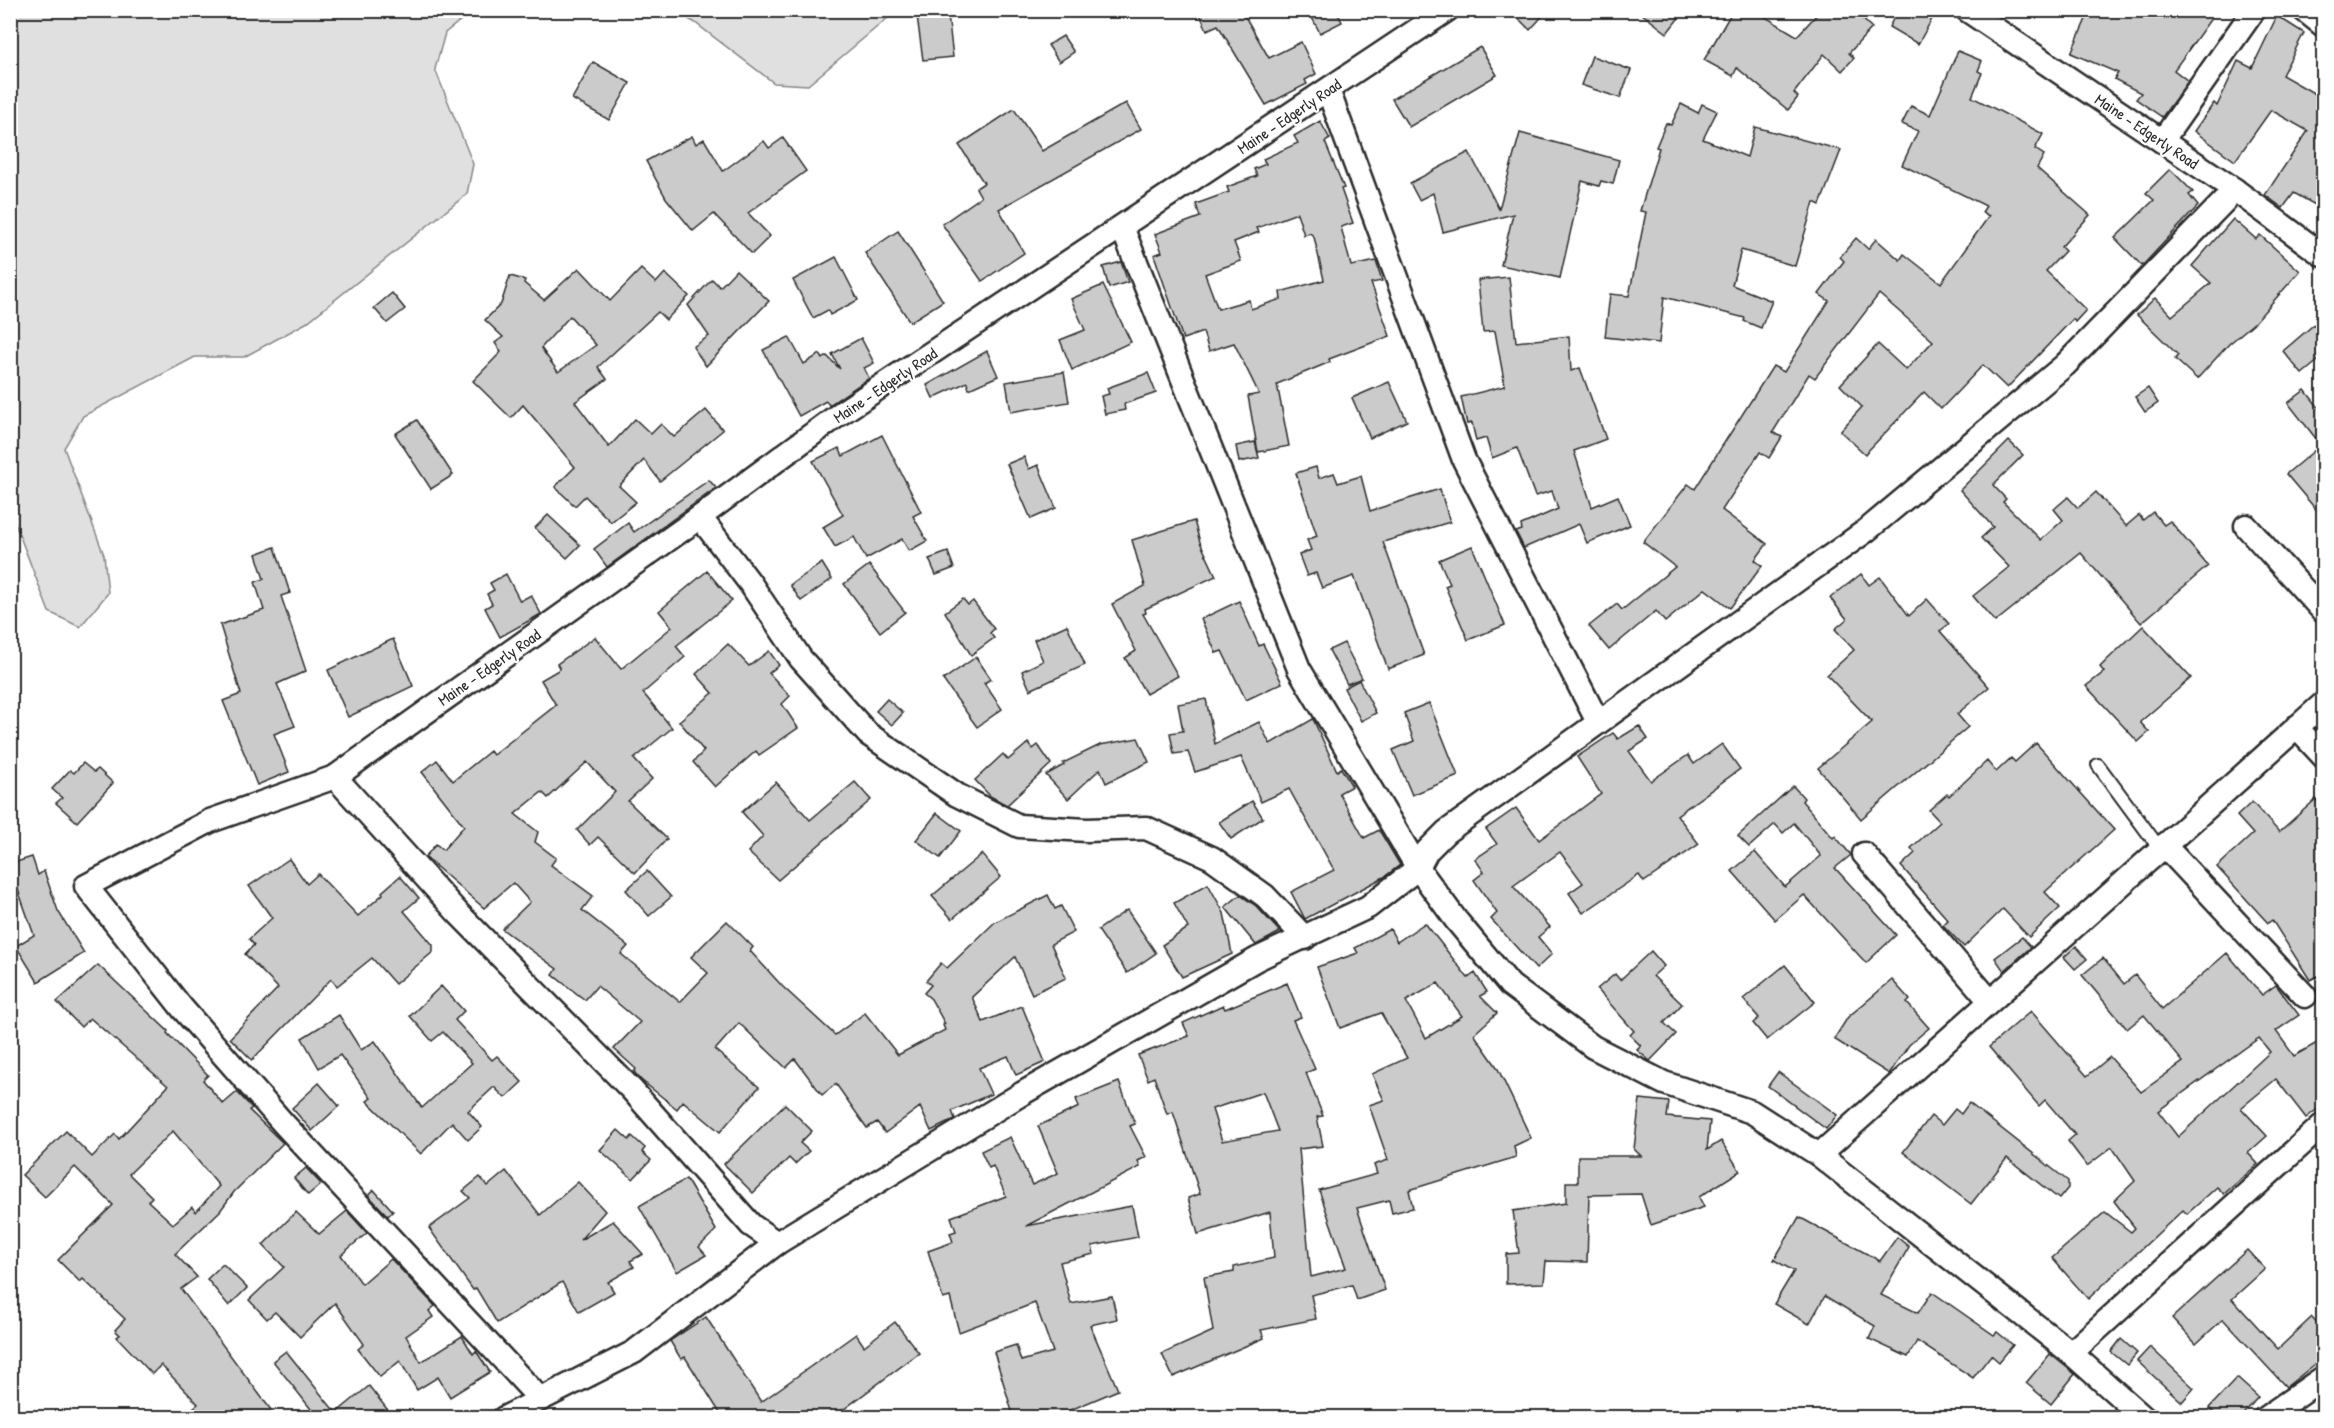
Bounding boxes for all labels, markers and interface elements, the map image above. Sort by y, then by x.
street label: Maine - Edgerly Road [1233,73,1345,159]
street label: Maine - Edgerly Road [2091,88,2203,174]
street label: Maine - Edgerly Road [829,342,941,428]
street label: Maine - Edgerly Road [433,623,545,711]

